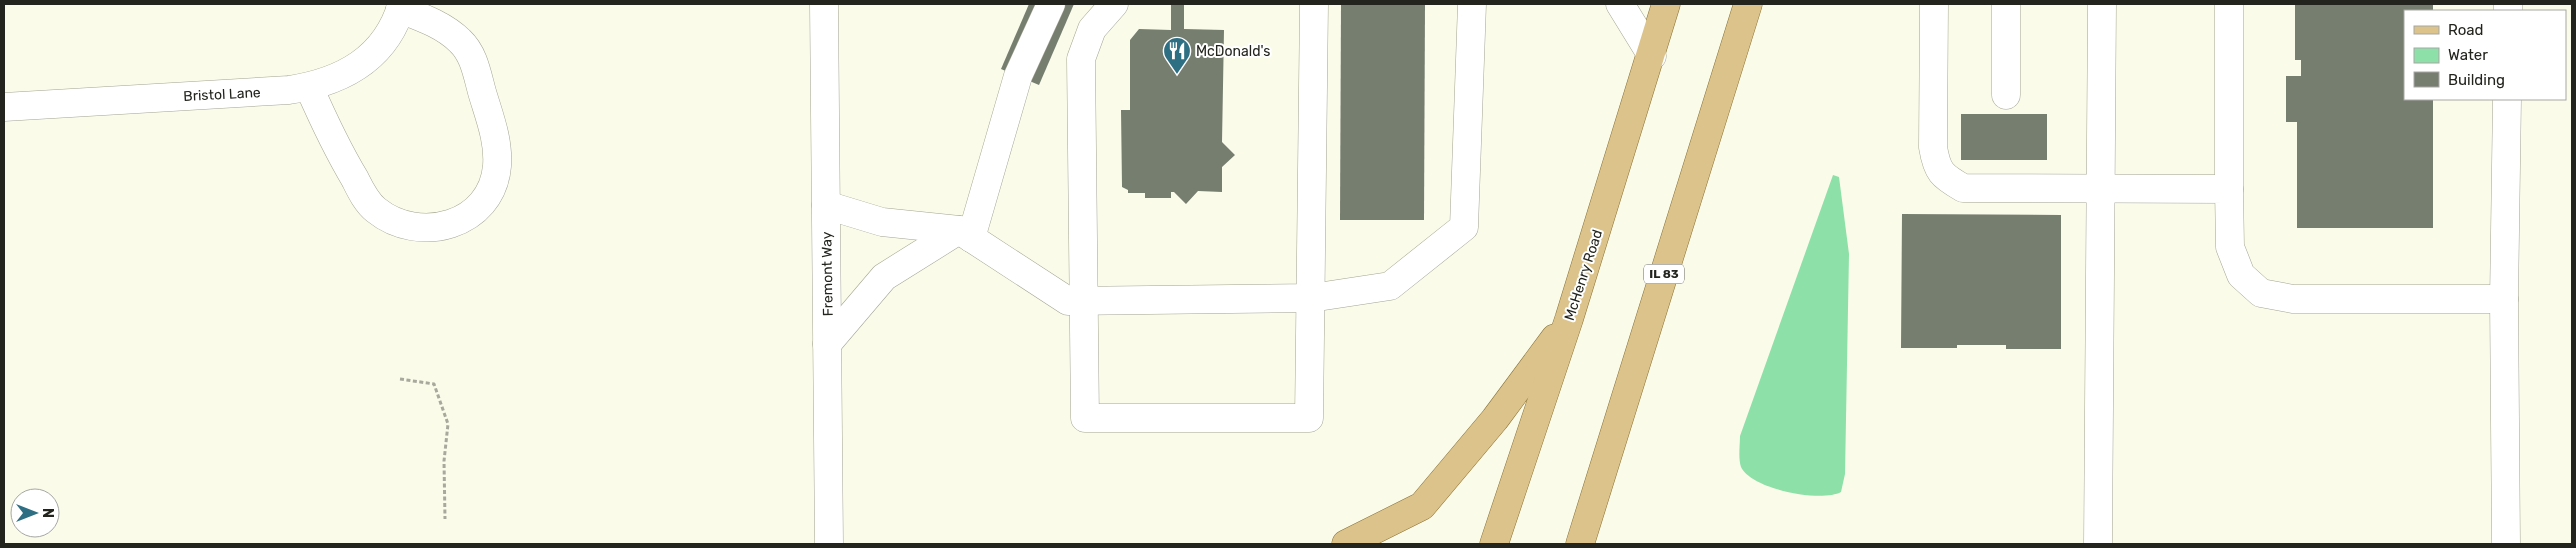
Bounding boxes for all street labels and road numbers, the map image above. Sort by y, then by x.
street label: Bristol Lane [183,84,261,105]
street label: McHenry Road [1561,228,1606,323]
street label: Fremont Way [818,231,837,317]
road number: IL 83 [1644,264,1684,284]

